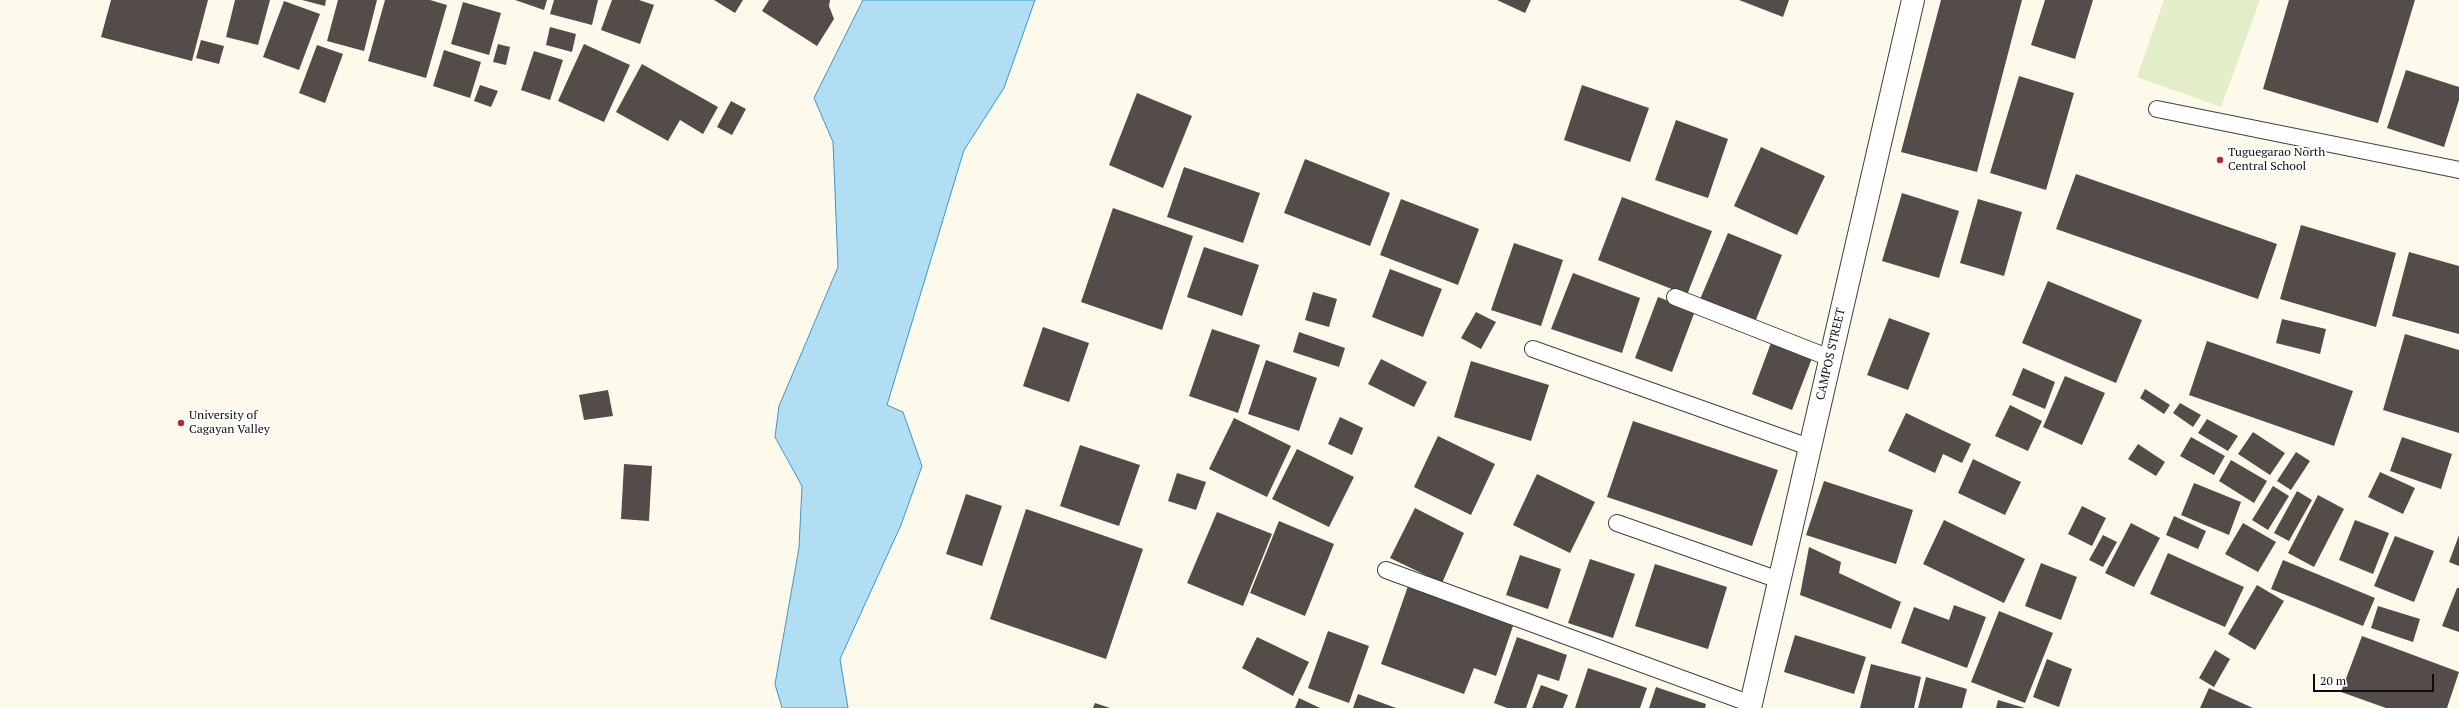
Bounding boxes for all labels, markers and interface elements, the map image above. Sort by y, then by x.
place label: Tuguegarao North Central School [2228,146,2325,174]
marker: Tuguegarao North Central School [2215,155,2225,165]
street label: CAMPOS STREET [1813,307,1849,401]
place label: University of Cagayan Valley [189,409,270,437]
marker: University of Cagayan Valley [176,418,186,428]
scale bar [2315,666,2436,692]
text: 20 m [2320,673,2346,688]

